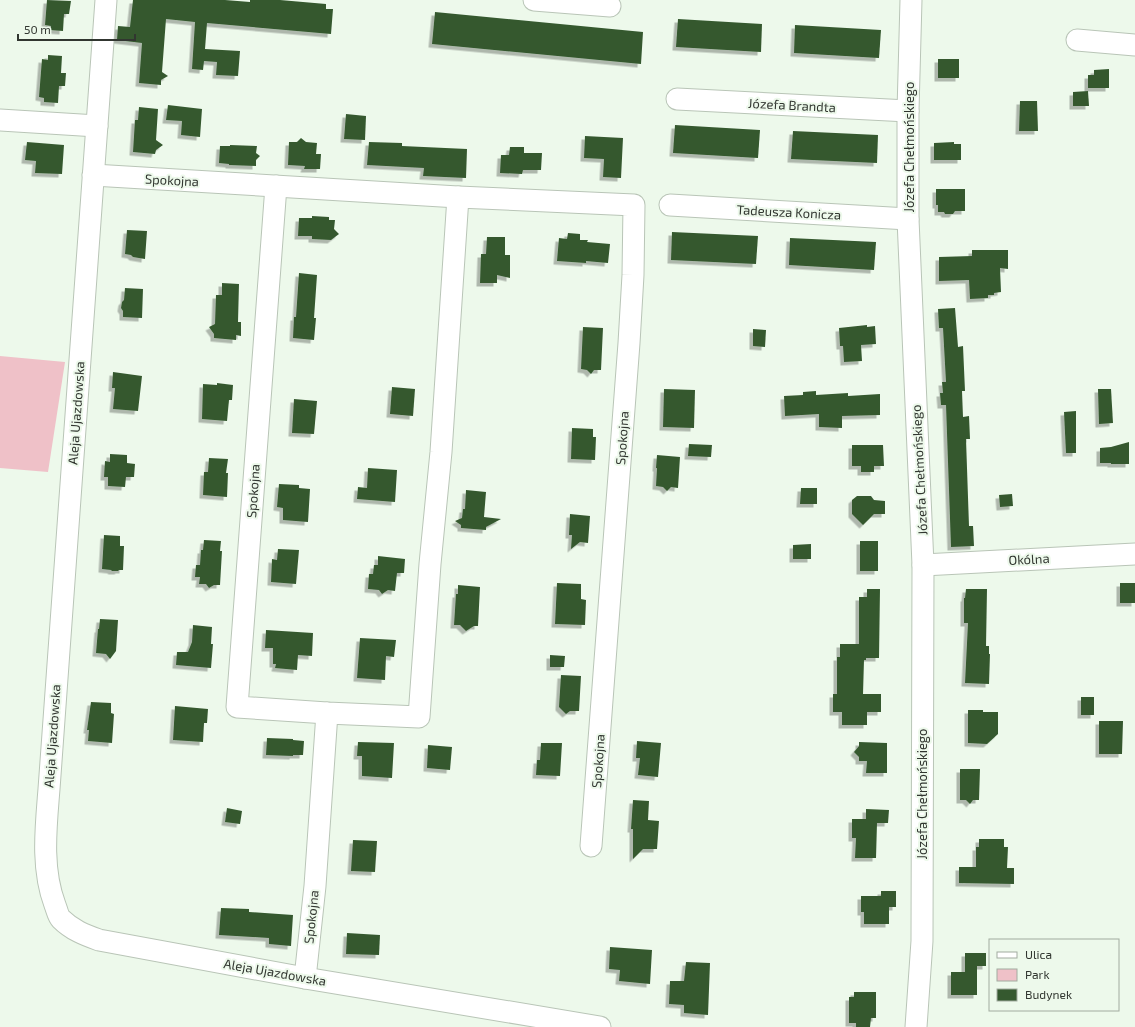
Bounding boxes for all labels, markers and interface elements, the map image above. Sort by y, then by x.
scale bar [18,16,135,42]
text: 50 m [24,22,51,36]
street label: Józefa Chełmońskiego [901,82,917,212]
street label: Józefa Brandta [748,95,836,115]
street label: Spokojna [145,171,199,189]
street label: Tadeusza Konicza [736,201,842,223]
street label: Aleja Ujazdowska [64,361,88,465]
street label: Józefa Chełmońskiego [908,404,930,536]
street label: Spokojna [612,411,632,465]
street label: Spokojna [243,464,263,518]
street label: Okólna [1008,550,1050,568]
street label: Aleja Ujazdowska [40,684,64,788]
street label: Józefa Chełmońskiego [914,729,930,859]
street label: Spokojna [588,734,608,788]
street label: Spokojna [300,889,322,945]
legend [989,939,1119,1011]
text: Ulica [1025,947,1052,961]
street label: Aleja Ujazdowska [223,955,327,989]
text: Park [1025,967,1050,981]
text: Budynek [1025,987,1072,1001]

